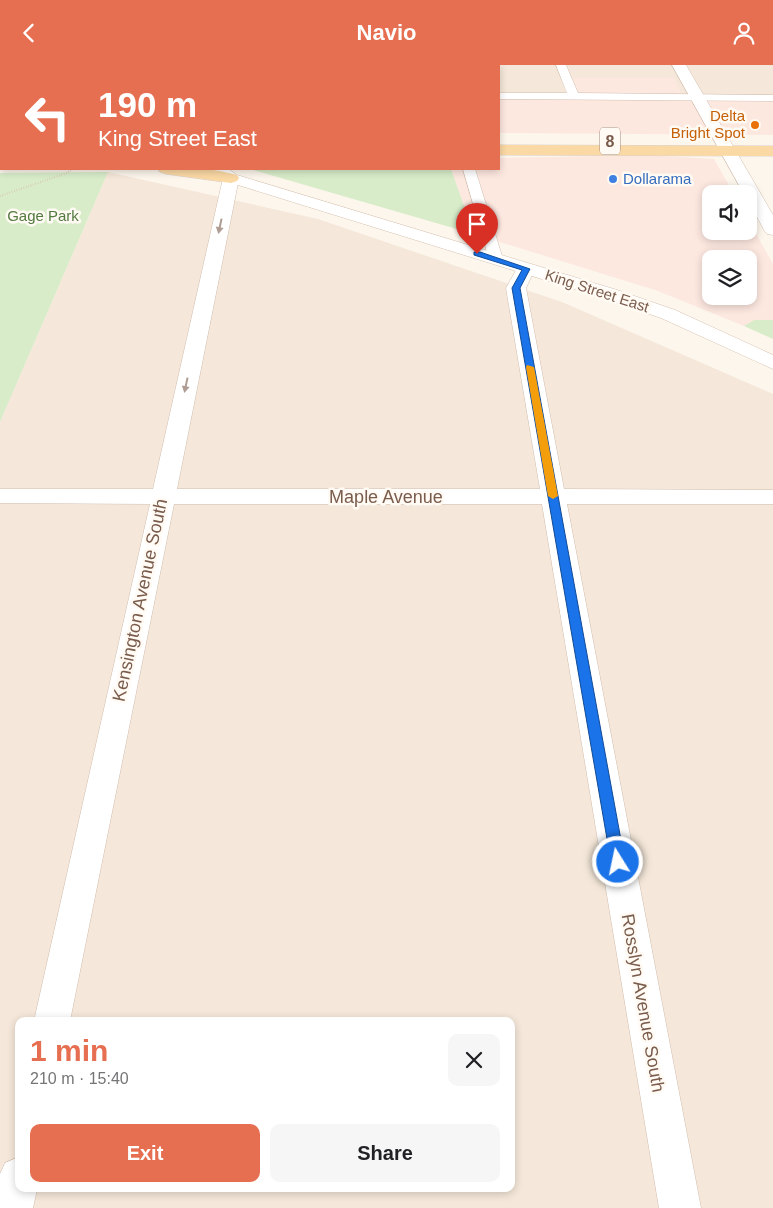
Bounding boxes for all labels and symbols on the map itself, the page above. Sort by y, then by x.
place label: Delta Bright Spot [671,107,746,141]
marker: Delta Bright Spot [749,119,761,131]
road number: 8 [600,127,620,155]
place label: Dollarama [623,170,692,187]
marker: Dollarama [607,173,619,185]
pin [456,203,498,254]
park label: Gage Park [7,207,79,224]
one-way arrow [216,218,224,234]
street label: King Street East [543,266,652,316]
one-way arrow [182,377,190,392]
street label: Maple Avenue [329,487,443,507]
street label: Kensington Avenue South [109,497,171,703]
position arrow [591,835,643,887]
street label: Rosslyn Avenue South [617,912,669,1094]

